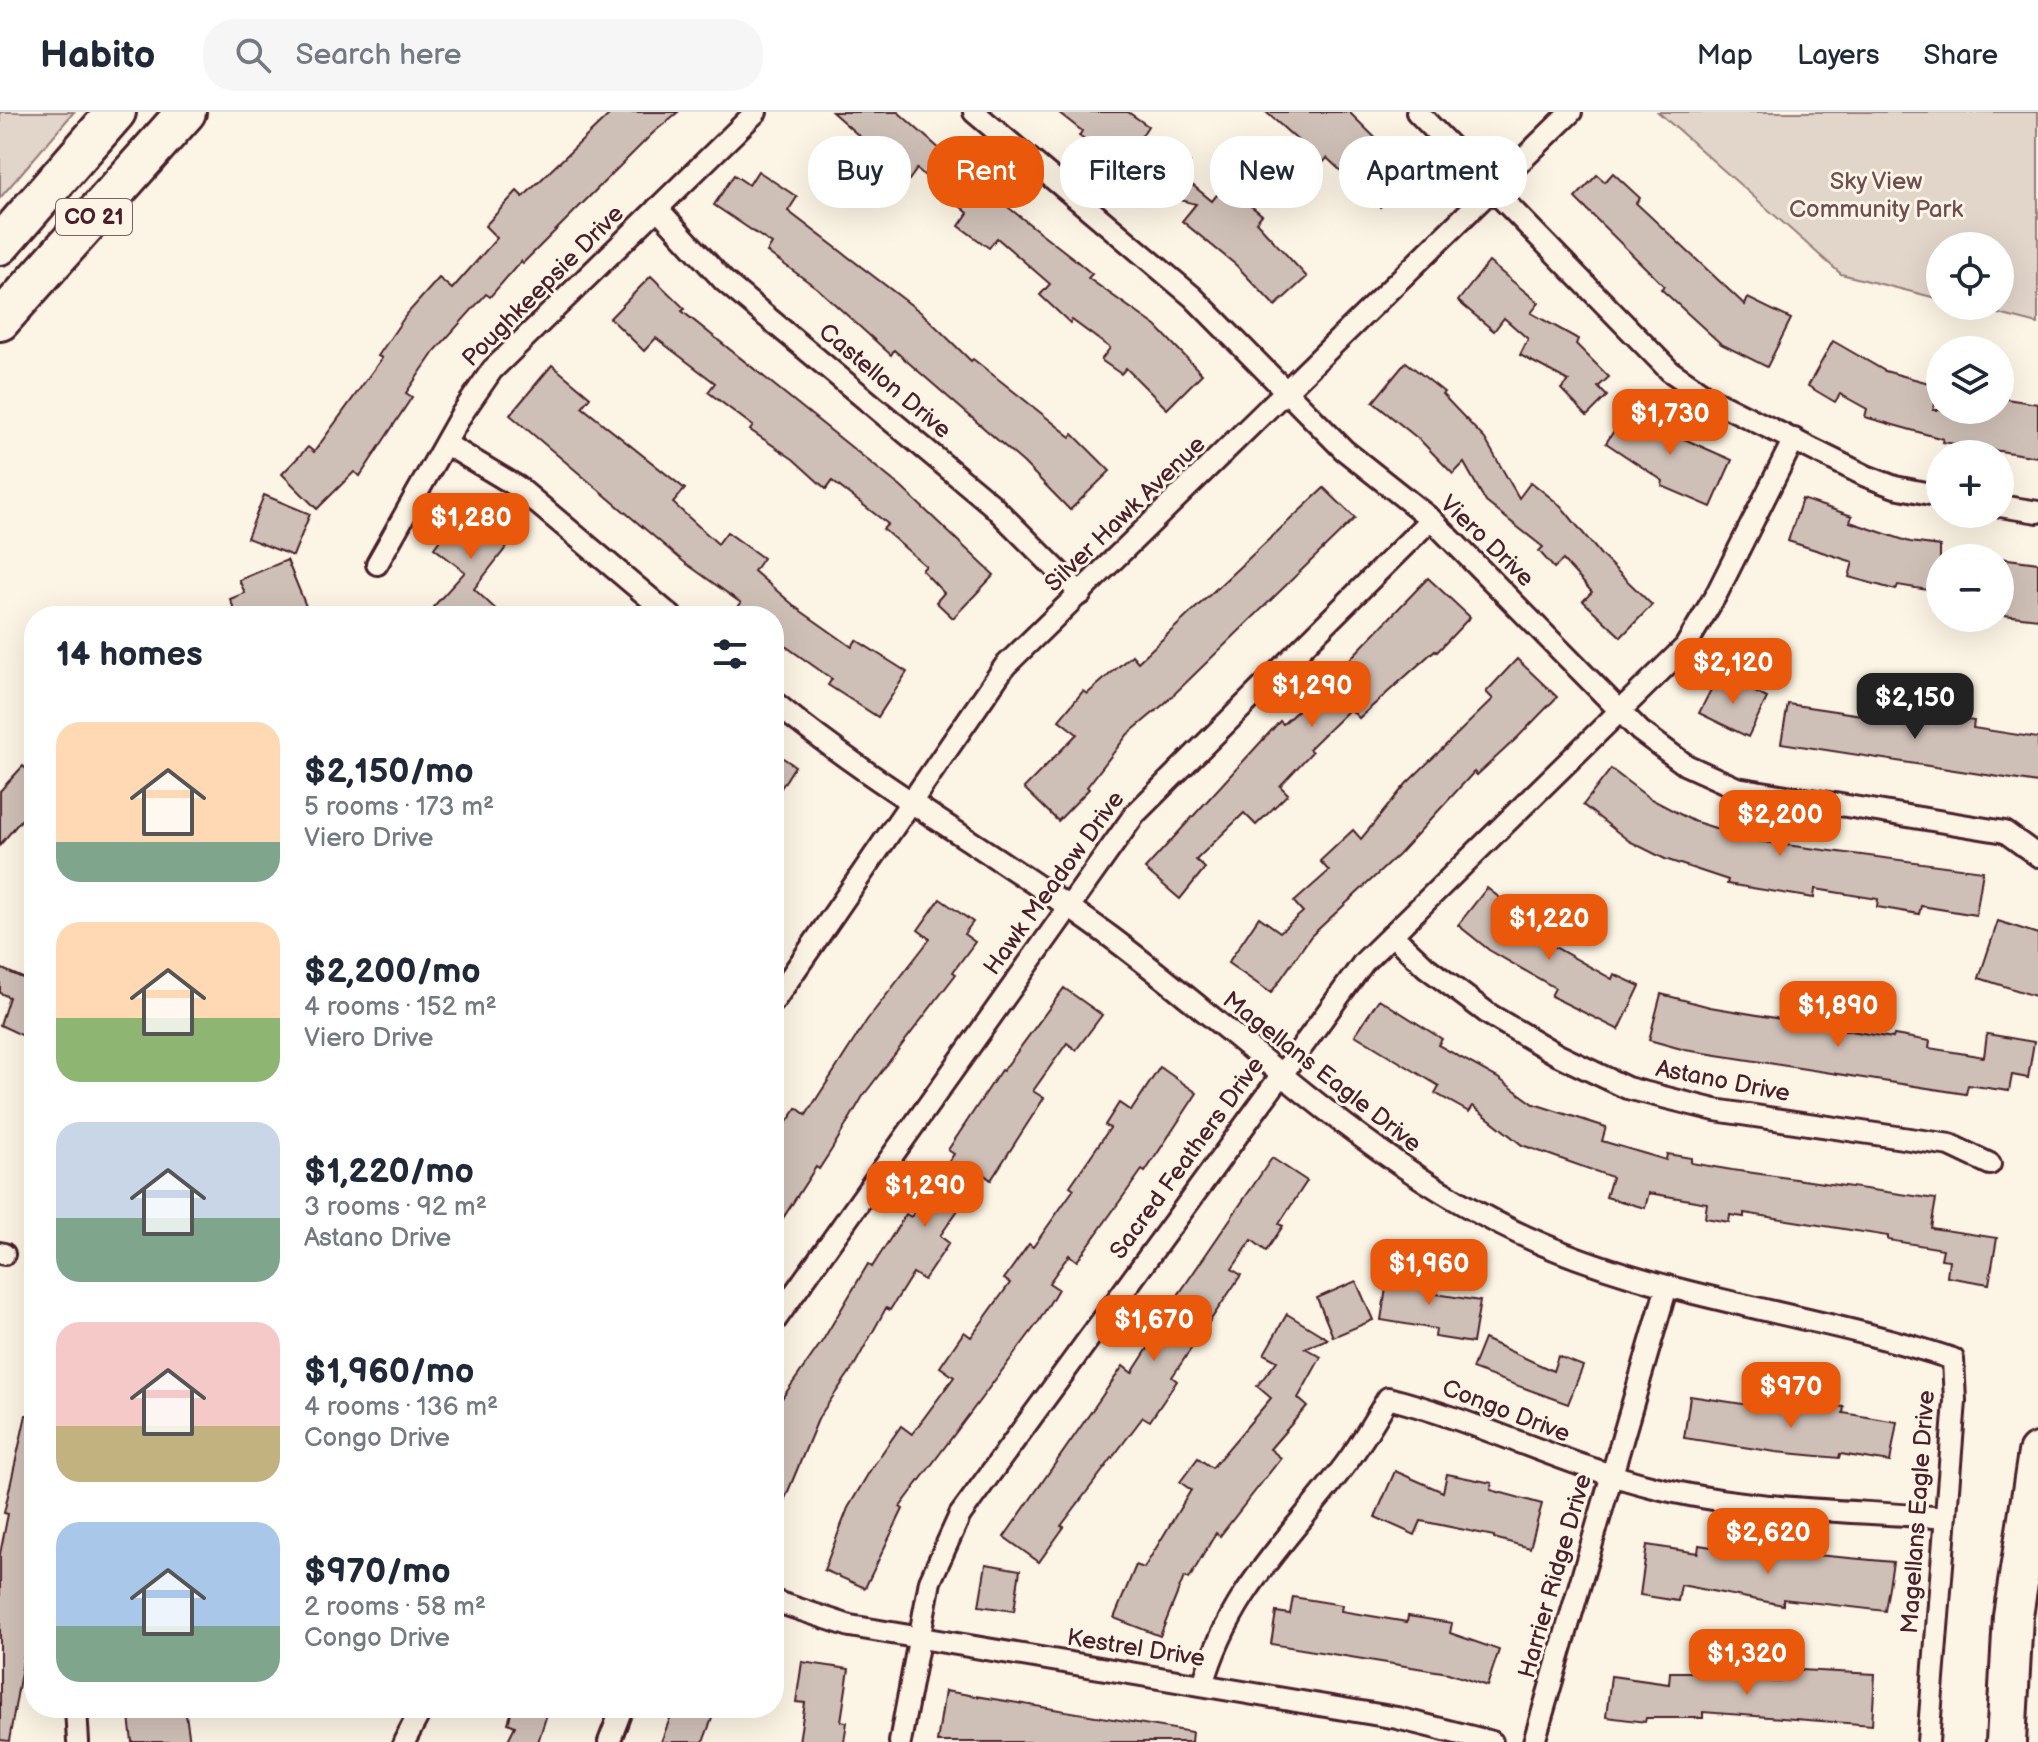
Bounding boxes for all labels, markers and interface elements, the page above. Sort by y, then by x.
search box [203,19,763,91]
text: Habito [40,33,155,78]
icon: search [231,33,275,77]
text: Search here [295,37,462,73]
text: Map [1697,39,1753,72]
text: Layers [1797,39,1880,72]
text: Share [1924,39,1998,72]
chip: Buy [808,136,911,208]
chip: Rent [927,136,1044,208]
chip: Filters [1060,136,1194,208]
chip: New [1210,136,1323,208]
chip: Apartment [1339,136,1527,208]
park label: Sky View Community Park [1789,167,1963,224]
road number: CO 21 [56,199,132,235]
street label: Poughkeepsie Drive [456,199,630,373]
map controls [1926,232,2014,632]
button: locate [1926,232,2014,320]
street label: Castellon Drive [813,317,957,445]
button: layers [1926,336,2014,424]
pin: $1,730 [1605,389,1735,457]
text: $1,730 [1630,399,1710,430]
street label: Silver Hawk Avenue [1039,430,1211,598]
button: + [1926,440,2014,528]
street label: Viero Drive [1434,489,1540,593]
pin: $1,280 [406,493,536,561]
text: $1,280 [430,503,512,534]
button: − [1926,544,2014,632]
icon: filters [708,632,752,676]
text: 14 homes [56,634,203,675]
pin: $2,120 [1668,638,1798,706]
text: $2,120 [1693,648,1773,679]
pin: $1,290 [1247,661,1377,729]
text: $1,290 [1272,671,1352,702]
pin: $2,150 [1850,673,1980,741]
text: $2,150 [1875,683,1955,714]
text: $2,150/mo [304,751,474,792]
icon: home [120,754,216,850]
street label: Hawk Meadow Drive [978,785,1130,981]
pin: $2,200 [1715,790,1845,858]
text: 5 rooms · 173 m² [304,792,494,823]
text: $2,200 [1737,800,1823,831]
text: Viero Drive [304,823,433,854]
pin: $1,220 [1484,894,1614,962]
text: $1,220 [1509,904,1589,935]
text: $2,200/mo [304,951,481,992]
icon: home [120,954,216,1050]
pin: $1,890 [1773,981,1903,1049]
street label: Magellans Eagle Drive [1217,985,1427,1159]
text: $1,890 [1798,991,1878,1022]
text: 4 rooms · 152 m² [304,992,497,1023]
text: Viero Drive [304,1023,433,1054]
street label: Sacred Feathers Drive [1104,1051,1270,1265]
street label: Astano Drive [1653,1054,1793,1108]
text: $1,220/mo [304,1151,474,1192]
icon: home [120,1154,216,1250]
pin: $1,290 [860,1161,990,1229]
text: $1,290 [885,1171,965,1202]
text: 3 rooms · 92 m² [304,1192,487,1223]
text: Astano Drive [304,1223,451,1254]
pin: $1,960 [1364,1239,1494,1307]
text: $1,960 [1388,1249,1470,1280]
pin: $1,670 [1089,1295,1219,1363]
text: $1,670 [1114,1305,1194,1336]
text: $1,960/mo [304,1351,474,1392]
icon: home [120,1354,216,1450]
pin: $970 [1744,1362,1838,1430]
text: $970 [1760,1372,1822,1403]
street label: Congo Drive [1438,1373,1574,1449]
street label: Magellans Eagle Drive [1895,1389,1941,1635]
text: 4 rooms · 136 m² [304,1392,498,1423]
text: Congo Drive [304,1423,450,1454]
street label: Harrier Ridge Drive [1512,1471,1598,1681]
pin: $2,620 [1703,1508,1833,1576]
text: $2,620 [1725,1518,1811,1549]
text: $970/mo [304,1551,451,1592]
icon: home [120,1554,216,1650]
text: 2 rooms · 58 m² [304,1592,486,1623]
text: Congo Drive [304,1623,450,1654]
street label: Kestrel Drive [1065,1623,1207,1673]
pin: $1,320 [1682,1629,1812,1697]
text: $1,320 [1707,1639,1787,1670]

